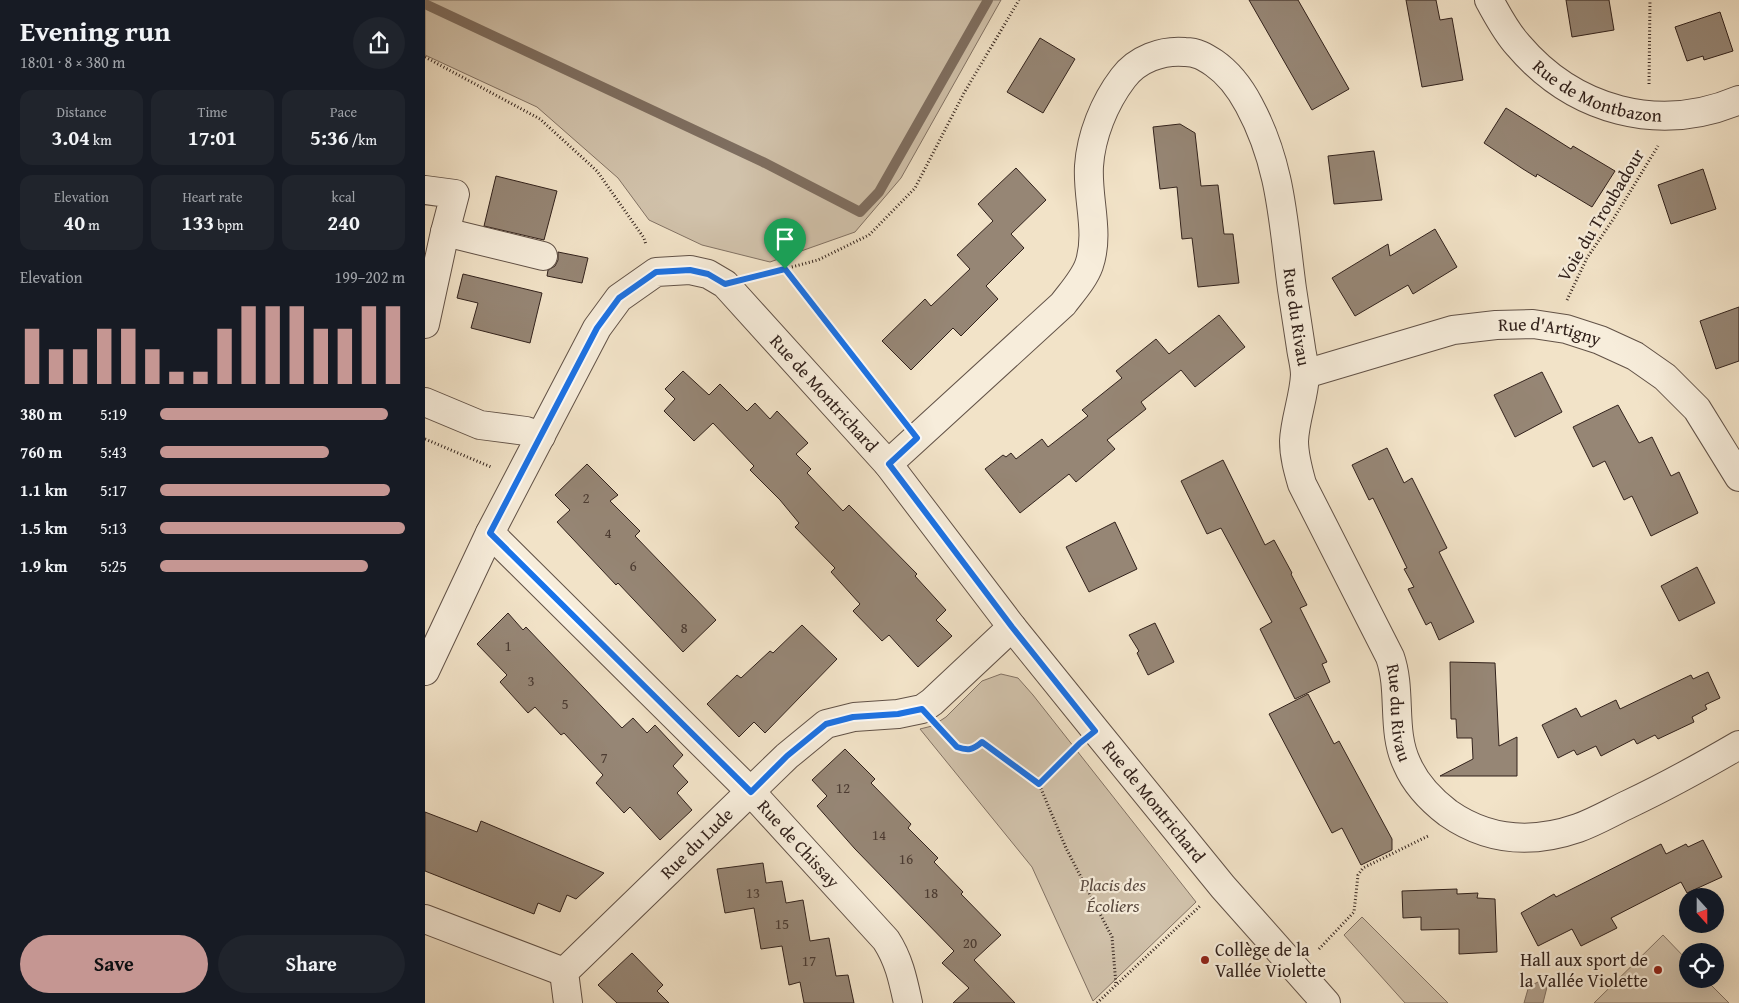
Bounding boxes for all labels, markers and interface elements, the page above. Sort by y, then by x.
text: Evening run [20,10,171,51]
button: share [353,17,405,69]
text: 18:01 · 8 × 380 m [20,50,125,74]
street label: Rue de Montbazon [1527,53,1662,129]
text: Distance [56,102,107,122]
text: Time [198,102,227,122]
text: Pace [330,102,357,122]
text: 3.04 [51,122,90,153]
text: 17:01 [188,122,237,153]
text: 5:36 [310,122,349,153]
text: km [90,130,112,150]
text: /km [349,130,377,150]
street label: Voie du Troubadour [1550,143,1651,286]
text: Elevation [54,187,109,207]
text: Heart rate [182,187,243,207]
text: kcal [332,187,355,207]
text: 40 [63,207,85,238]
text: 133 [182,207,214,238]
text: 240 [327,207,360,238]
text: m [85,215,100,235]
text: bpm [214,215,243,235]
pin [764,218,806,269]
icon: arrive [771,225,799,253]
text: Elevation [20,265,83,289]
text: 199–202 m [335,265,405,289]
street label: Rue du Rivau [1276,267,1318,368]
street label: Rue d'Artigny [1498,310,1605,353]
street label: Rue de Montrichard [764,328,885,458]
text: 380 m [20,402,62,426]
text: 5:19 [100,402,127,426]
text: 760 m [20,440,62,464]
text: 5:43 [100,440,127,464]
text: 1.1 km [20,478,67,502]
text: 5:17 [100,478,127,502]
house number: 2 [582,487,590,508]
text: 1.5 km [20,516,67,540]
text: 5:13 [100,516,127,540]
house number: 4 [604,522,612,543]
text: 1.9 km [20,554,67,578]
text: 5:25 [100,554,127,578]
house number: 6 [629,555,637,576]
house number: 8 [680,617,688,638]
house number: 1 [504,635,512,656]
street label: Rue du Rivau [1380,661,1419,766]
house number: 3 [527,670,535,691]
house number: 5 [561,693,569,714]
street label: Rue de Montrichard [1096,734,1212,869]
house number: 7 [600,747,608,768]
house number: 12 [836,777,850,798]
street label: Rue de Chissay [751,793,846,894]
street label: Rue du Lude [654,801,739,885]
house number: 14 [872,824,886,845]
house number: 16 [899,848,913,869]
park label: Placis des Écoliers [1079,871,1146,919]
house number: 13 [746,882,760,903]
house number: 18 [924,882,938,903]
north arrow [1679,888,1724,932]
map controls [1679,888,1724,988]
house number: 15 [775,913,789,934]
house number: 20 [963,932,977,953]
button: Save [20,935,208,993]
button: Share [218,935,405,993]
place label: Collège de la Vallée Violette [1215,936,1326,984]
button: locate [1679,943,1724,988]
place label: Hall aux sport de la Vallée Violette [1520,946,1648,994]
house number: 17 [802,950,816,971]
marker: Collège de la Vallée Violette [1199,954,1211,966]
marker: Hall aux sport de la Vallée Violette [1652,964,1664,976]

